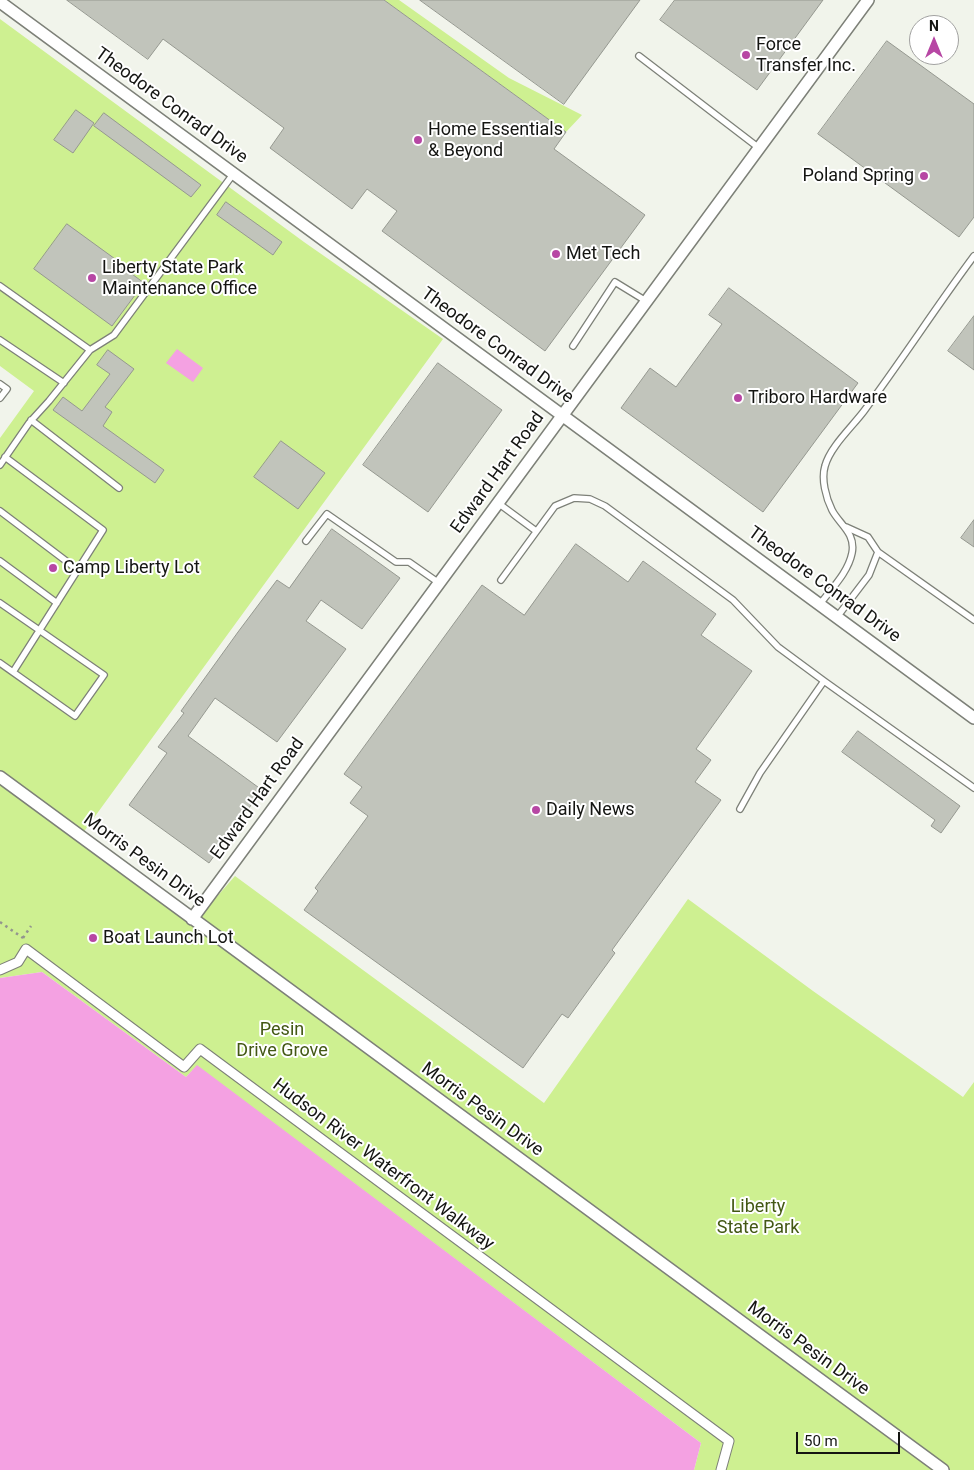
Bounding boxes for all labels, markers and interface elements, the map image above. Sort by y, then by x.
north arrow [909,15,959,65]
text: N [929,18,939,34]
place label: Force Transfer Inc. [756,34,856,76]
street label: Theodore Conrad Drive [90,43,252,169]
marker: Force Transfer Inc. [740,49,752,61]
place label: Home Essentials & Beyond [428,119,563,162]
marker: Home Essentials & Beyond [412,134,424,146]
place label: Poland Spring [802,165,914,187]
marker: Poland Spring [918,170,930,182]
place label: Met Tech [566,243,640,265]
marker: Met Tech [550,248,562,260]
place label: Liberty State Park Maintenance Office [102,257,257,300]
marker: Liberty State Park Maintenance Office [86,272,98,284]
street label: Theodore Conrad Drive [416,283,578,409]
place label: Triboro Hardware [748,387,887,409]
marker: Triboro Hardware [732,392,744,404]
street label: Edward Hart Road [447,408,549,538]
street label: Theodore Conrad Drive [743,522,905,648]
place label: Camp Liberty Lot [63,557,200,579]
marker: Camp Liberty Lot [47,562,59,574]
street label: Edward Hart Road [207,734,309,864]
place label: Daily News [546,799,635,821]
marker: Daily News [530,804,542,816]
street label: Morris Pesin Drive [79,809,209,913]
place label: Boat Launch Lot [103,927,234,949]
marker: Boat Launch Lot [87,932,99,944]
park label: Pesin Drive Grove [236,1019,328,1062]
street label: Morris Pesin Drive [417,1058,547,1162]
street label: Hudson River Waterfront Walkway [268,1075,498,1255]
park label: Liberty State Park [717,1196,799,1238]
street label: Morris Pesin Drive [743,1297,873,1401]
scale bar [799,1422,903,1454]
text: 50 m [804,1432,838,1450]

